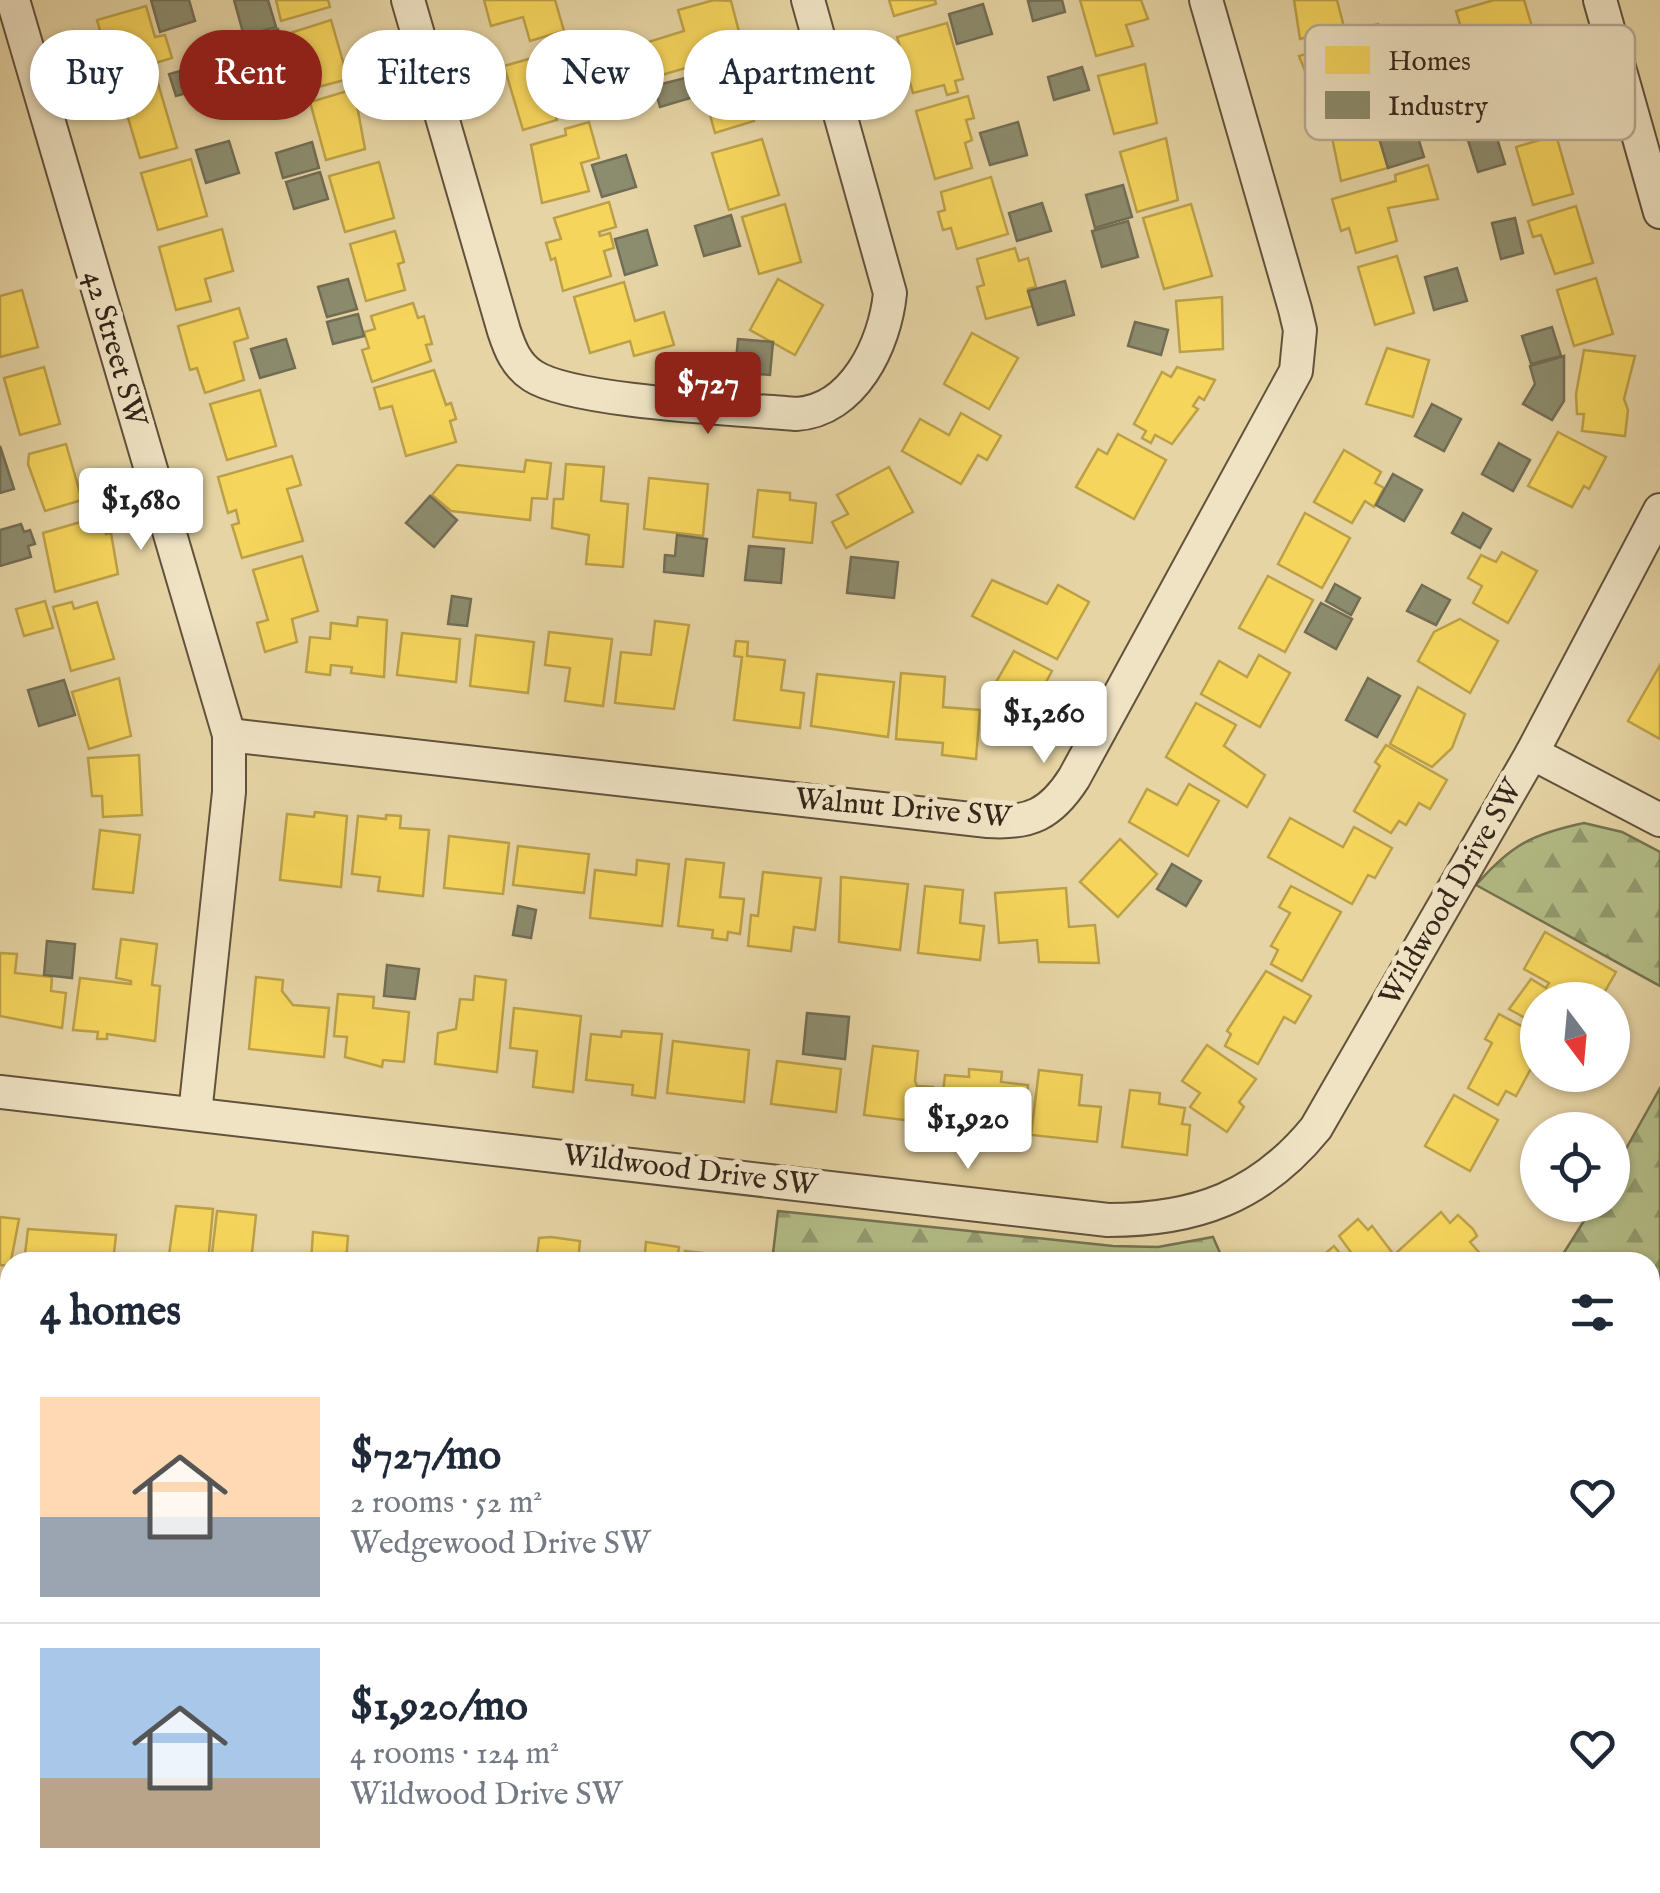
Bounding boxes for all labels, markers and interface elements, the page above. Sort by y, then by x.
legend [1305,25,1635,140]
chip: Buy [30,30,159,120]
chip: Rent [179,30,322,120]
chip: Filters [342,30,506,120]
chip: New [526,30,664,120]
chip: Apartment [684,30,911,120]
text: Homes [1388,45,1471,80]
text: Industry [1388,90,1488,125]
street label: 42 Street SW [74,267,155,433]
pin: $727 [649,352,767,437]
text: $727 [677,364,739,405]
pin: $1,680 [60,468,222,553]
text: $1,680 [101,480,181,521]
pin: $1,260 [963,681,1125,766]
text: $1,260 [1003,693,1085,734]
street label: Wildwood Drive SW [1372,772,1533,1013]
street label: Walnut Drive SW [793,781,1014,837]
north arrow [1520,982,1630,1092]
map controls [1520,982,1630,1222]
pin: $1,920 [887,1087,1049,1172]
text: $1,920 [927,1099,1009,1140]
button: locate [1520,1112,1630,1222]
street label: Wildwood Drive SW [561,1137,820,1206]
icon: filters [1565,1285,1620,1340]
text: 4 homes [40,1286,181,1339]
text: $727/mo [350,1430,501,1483]
icon: home [120,1437,240,1557]
icon: heart [1565,1470,1620,1525]
text: 2 rooms · 52 m² [350,1483,542,1524]
text: Wedgewood Drive SW [350,1524,650,1565]
text: $1,920/mo [350,1681,528,1734]
icon: home [120,1688,240,1808]
icon: heart [1565,1721,1620,1776]
text: 4 rooms · 124 m² [350,1734,559,1775]
text: Wildwood Drive SW [350,1775,622,1816]

